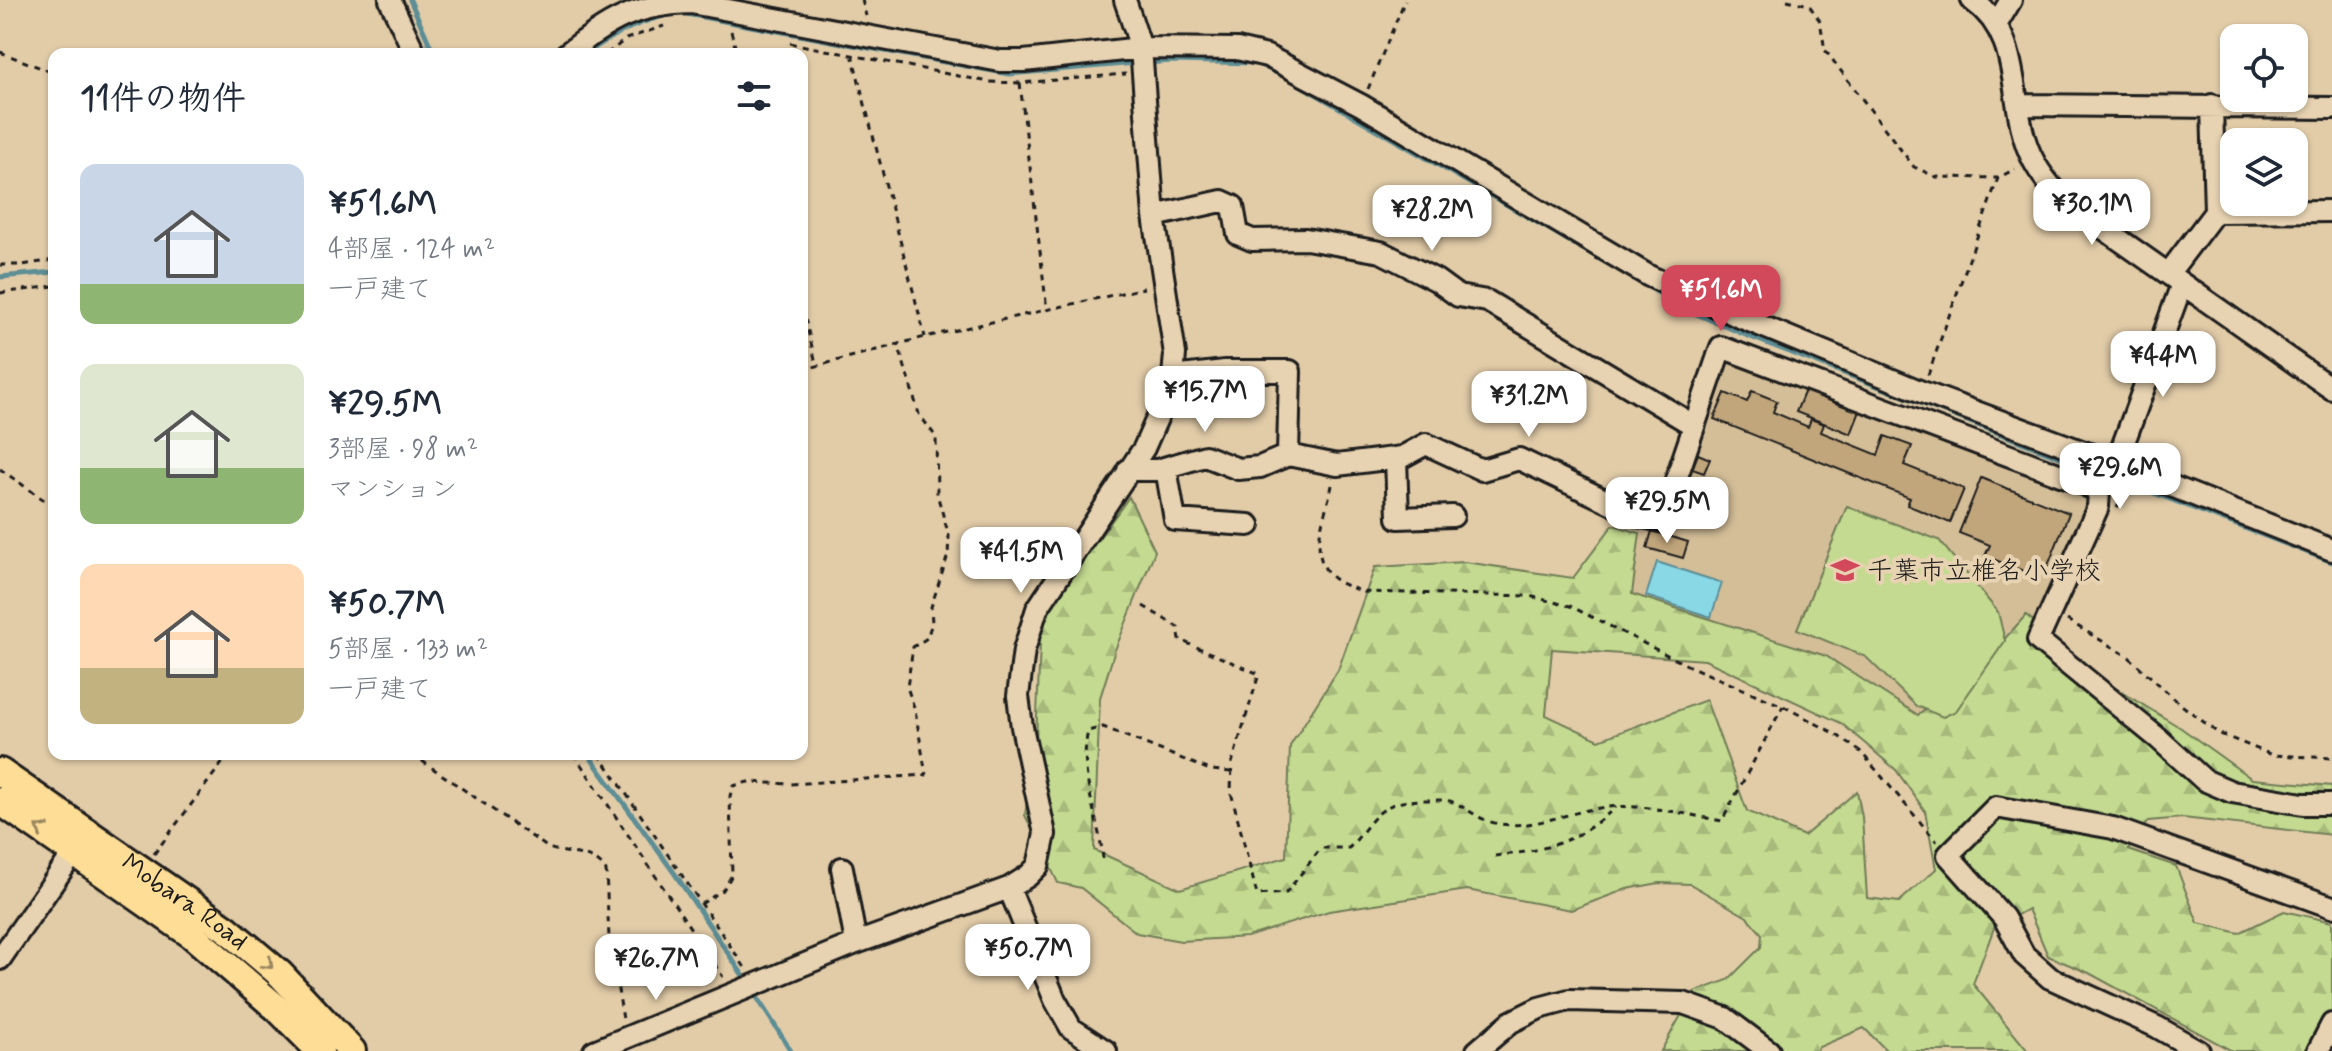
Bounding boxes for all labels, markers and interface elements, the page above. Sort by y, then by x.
map controls [2220,24,2308,216]
button: locate [2220,24,2308,112]
icon: filters [732,74,776,118]
text: 11件の物件 [80,77,246,122]
button: layers [2220,128,2308,216]
pin: ¥30.1M [2027,179,2157,247]
text: ¥51.6M [328,182,437,227]
pin: ¥28.2M [1367,185,1497,253]
text: ¥30.1M [2051,188,2133,222]
text: ¥28.2M [1391,194,1473,228]
icon: home [144,196,240,292]
text: 4部屋 · 124 m² [328,233,495,267]
pin: ¥51.6M [1656,265,1786,333]
text: 一戸建て [328,273,432,307]
text: ¥51.6M [1679,274,1763,308]
pin: ¥44M [2116,331,2210,399]
text: ¥44M [2129,340,2197,374]
pin: ¥15.7M [1140,366,1270,434]
pin: ¥31.2M [1464,371,1594,439]
text: ¥15.7M [1163,375,1247,409]
text: ¥31.2M [1490,380,1568,414]
text: ¥29.5M [328,382,442,427]
icon: home [144,396,240,492]
text: 3部屋 · 98 m² [328,433,478,467]
pin: ¥29.6M [2055,443,2185,511]
text: ¥29.6M [2078,452,2162,486]
text: マンション [328,473,457,507]
pin: ¥29.5M [1602,477,1732,545]
text: ¥29.5M [1623,486,1711,520]
pin: ¥41.5M [956,527,1086,595]
text: ¥41.5M [978,536,1064,570]
school or university icon: 千葉市立椎名小学校 [1830,555,1860,585]
place label: 千葉市立椎名小学校 [1867,555,2101,589]
text: ¥50.7M [328,582,445,627]
icon: home [144,596,240,692]
text: 5部屋 · 133 m² [328,633,488,667]
text: 一戸建て [328,673,432,707]
one-way arrow [35,823,49,838]
street label: Mobara Road [114,846,255,959]
pin: ¥50.7M [963,924,1093,992]
text: ¥50.7M [983,933,1073,967]
pin: ¥26.7M [591,934,721,1002]
text: ¥26.7M [613,943,699,977]
one-way arrow [259,954,274,969]

